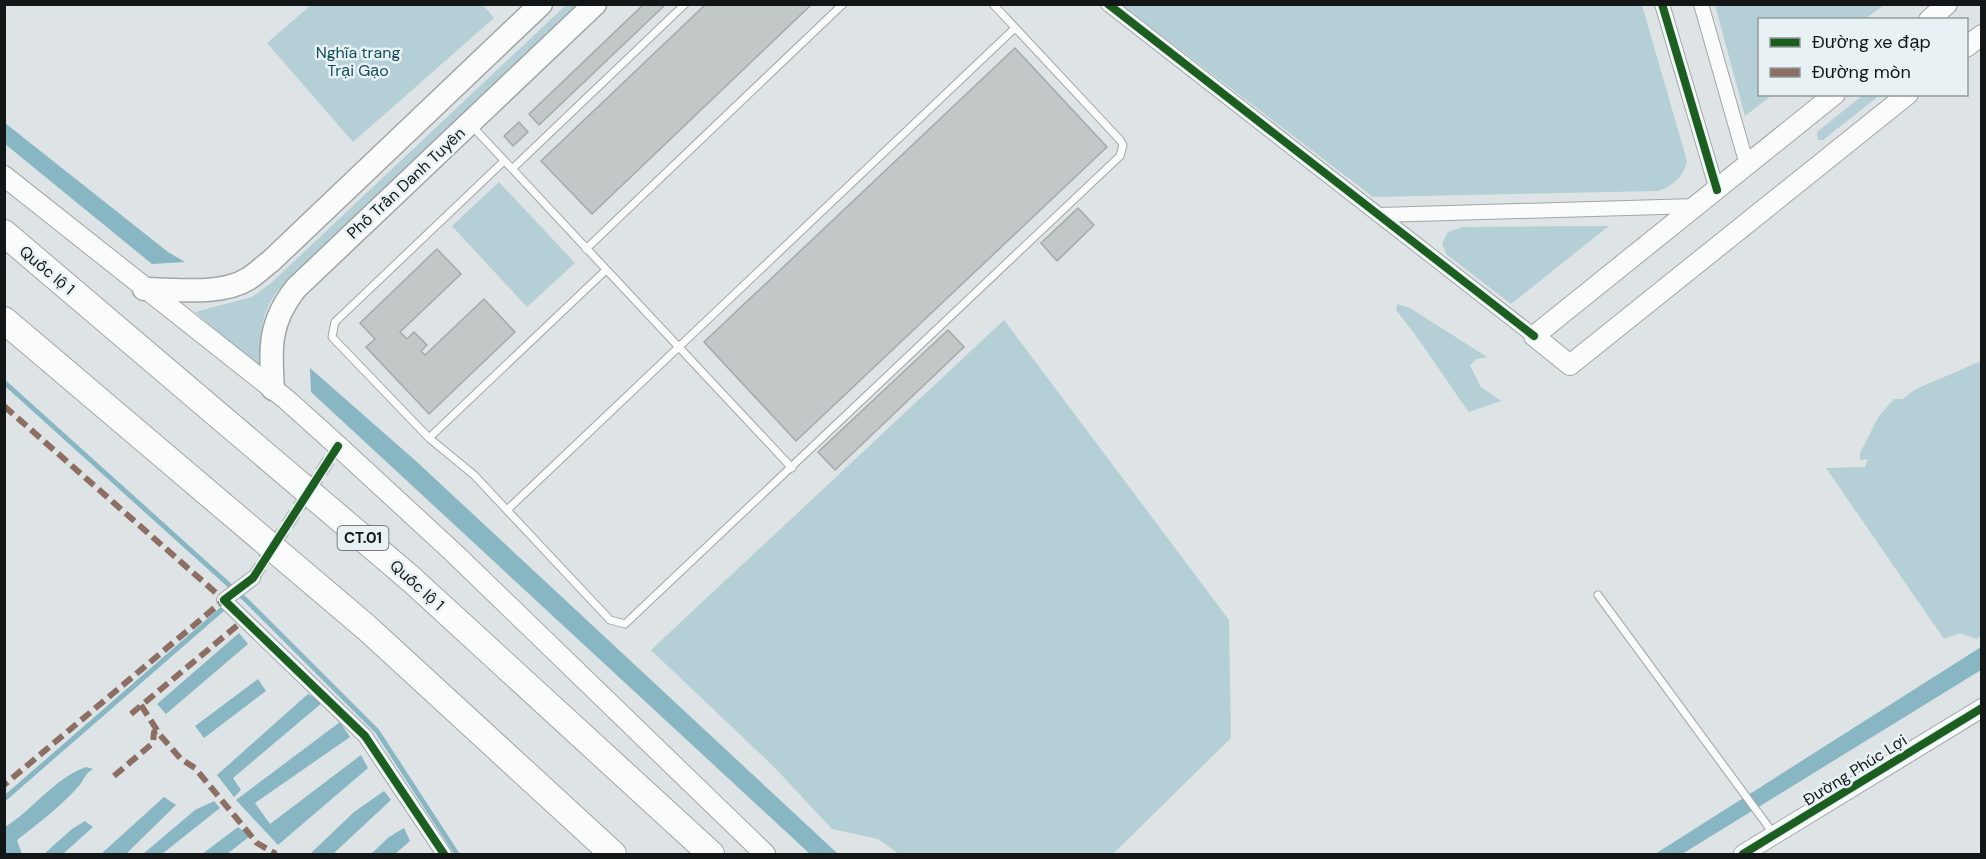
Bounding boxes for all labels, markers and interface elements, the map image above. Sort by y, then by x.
legend [1758,18,1968,96]
text: Đường xe đạp [1812,30,1931,54]
park label: Nghĩa trang Trại Gạo [316,42,400,81]
text: Đường mòn [1812,60,1911,84]
street label: Phố Trần Danh Tuyên [342,123,470,243]
street label: Quốc lộ 1 [15,241,79,299]
road number: CT.01 [338,526,388,550]
street label: Quốc lộ 1 [385,555,449,615]
street label: Đường Phúc Lợi [1799,730,1911,810]

